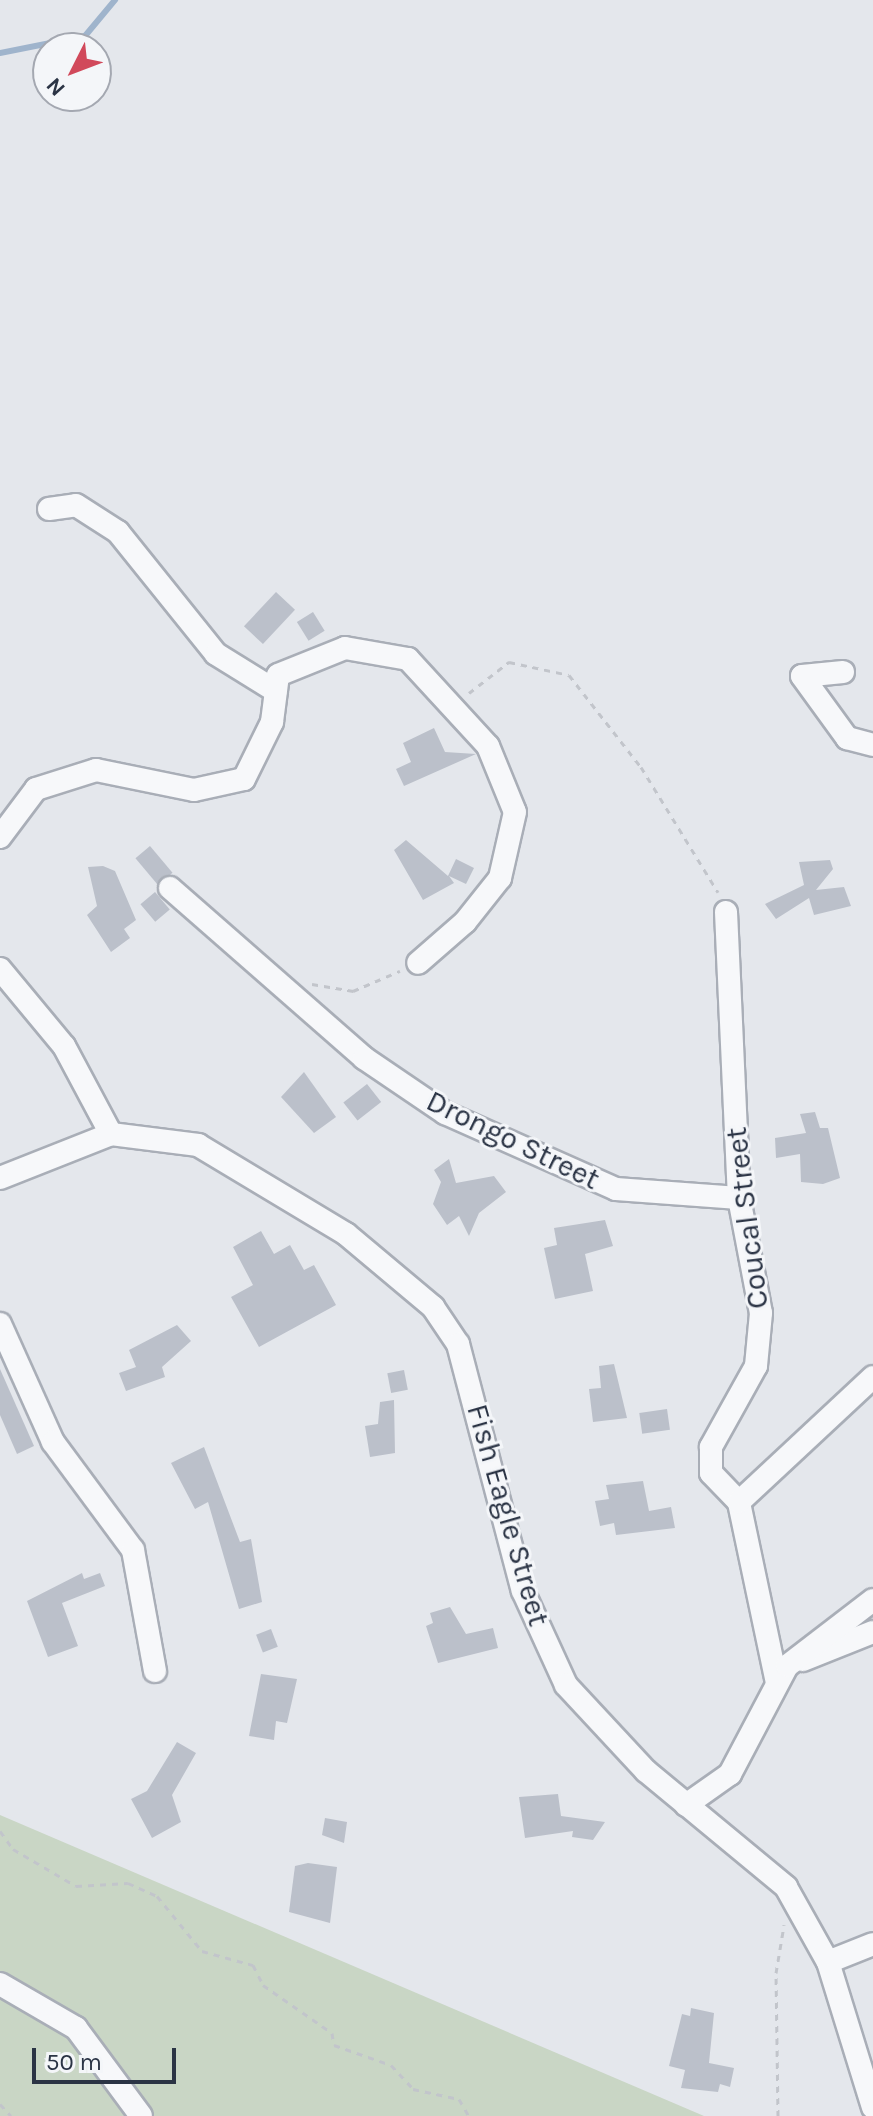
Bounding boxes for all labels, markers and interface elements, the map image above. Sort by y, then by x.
north arrow [32,32,112,112]
text: N [41,72,71,101]
street label: Drongo Street [421,1083,605,1197]
street label: Coucal Street [718,1125,776,1311]
street label: Fish Eagle Street [459,1400,557,1630]
scale bar [36,2032,180,2082]
text: 50 m [46,2048,102,2076]

